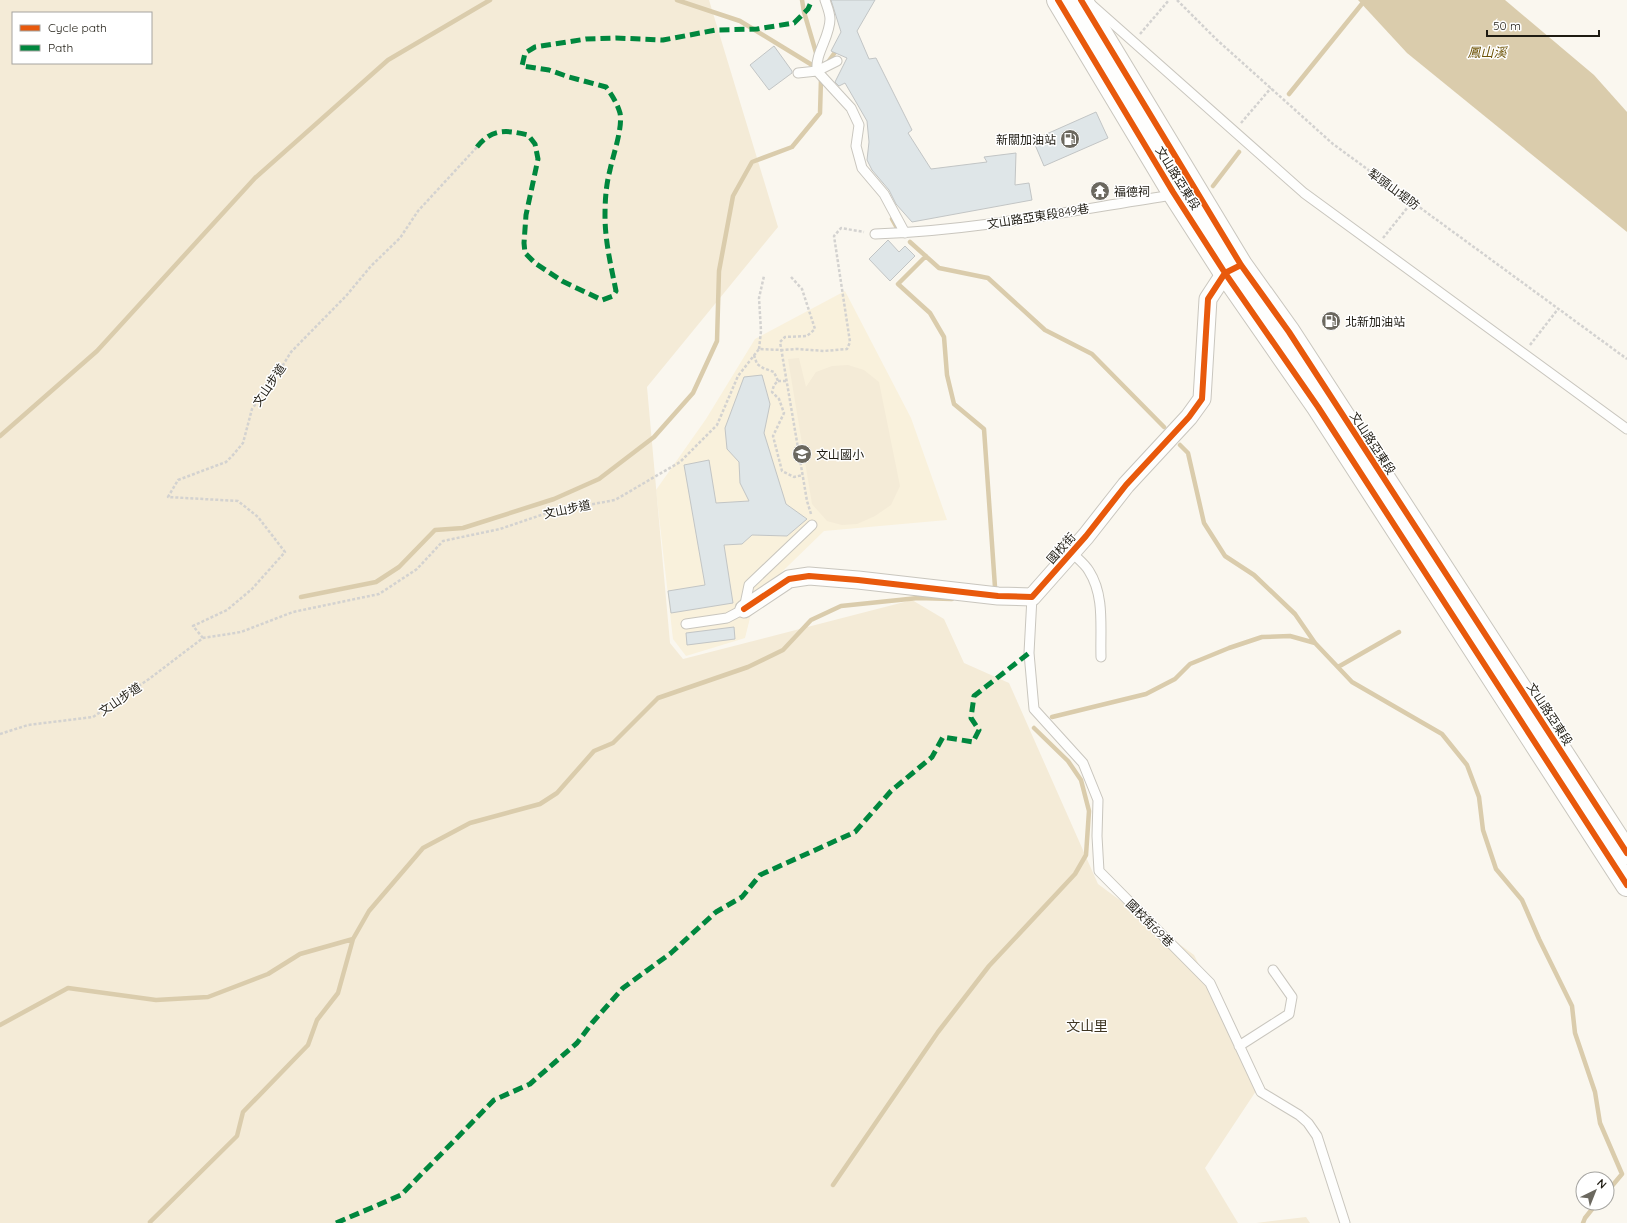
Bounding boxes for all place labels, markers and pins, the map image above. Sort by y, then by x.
fuel station icon: 新關加油站 [1059,128,1081,150]
place label: 新關加油站 [996,132,1056,147]
temple icon: 福德祠 [1089,180,1111,202]
place label: 福德祠 [1114,184,1150,199]
fuel station icon: 北新加油站 [1320,310,1342,332]
place label: 北新加油站 [1345,314,1405,329]
school or university icon: 文山國小 [791,443,813,465]
place label: 文山國小 [816,447,864,462]

